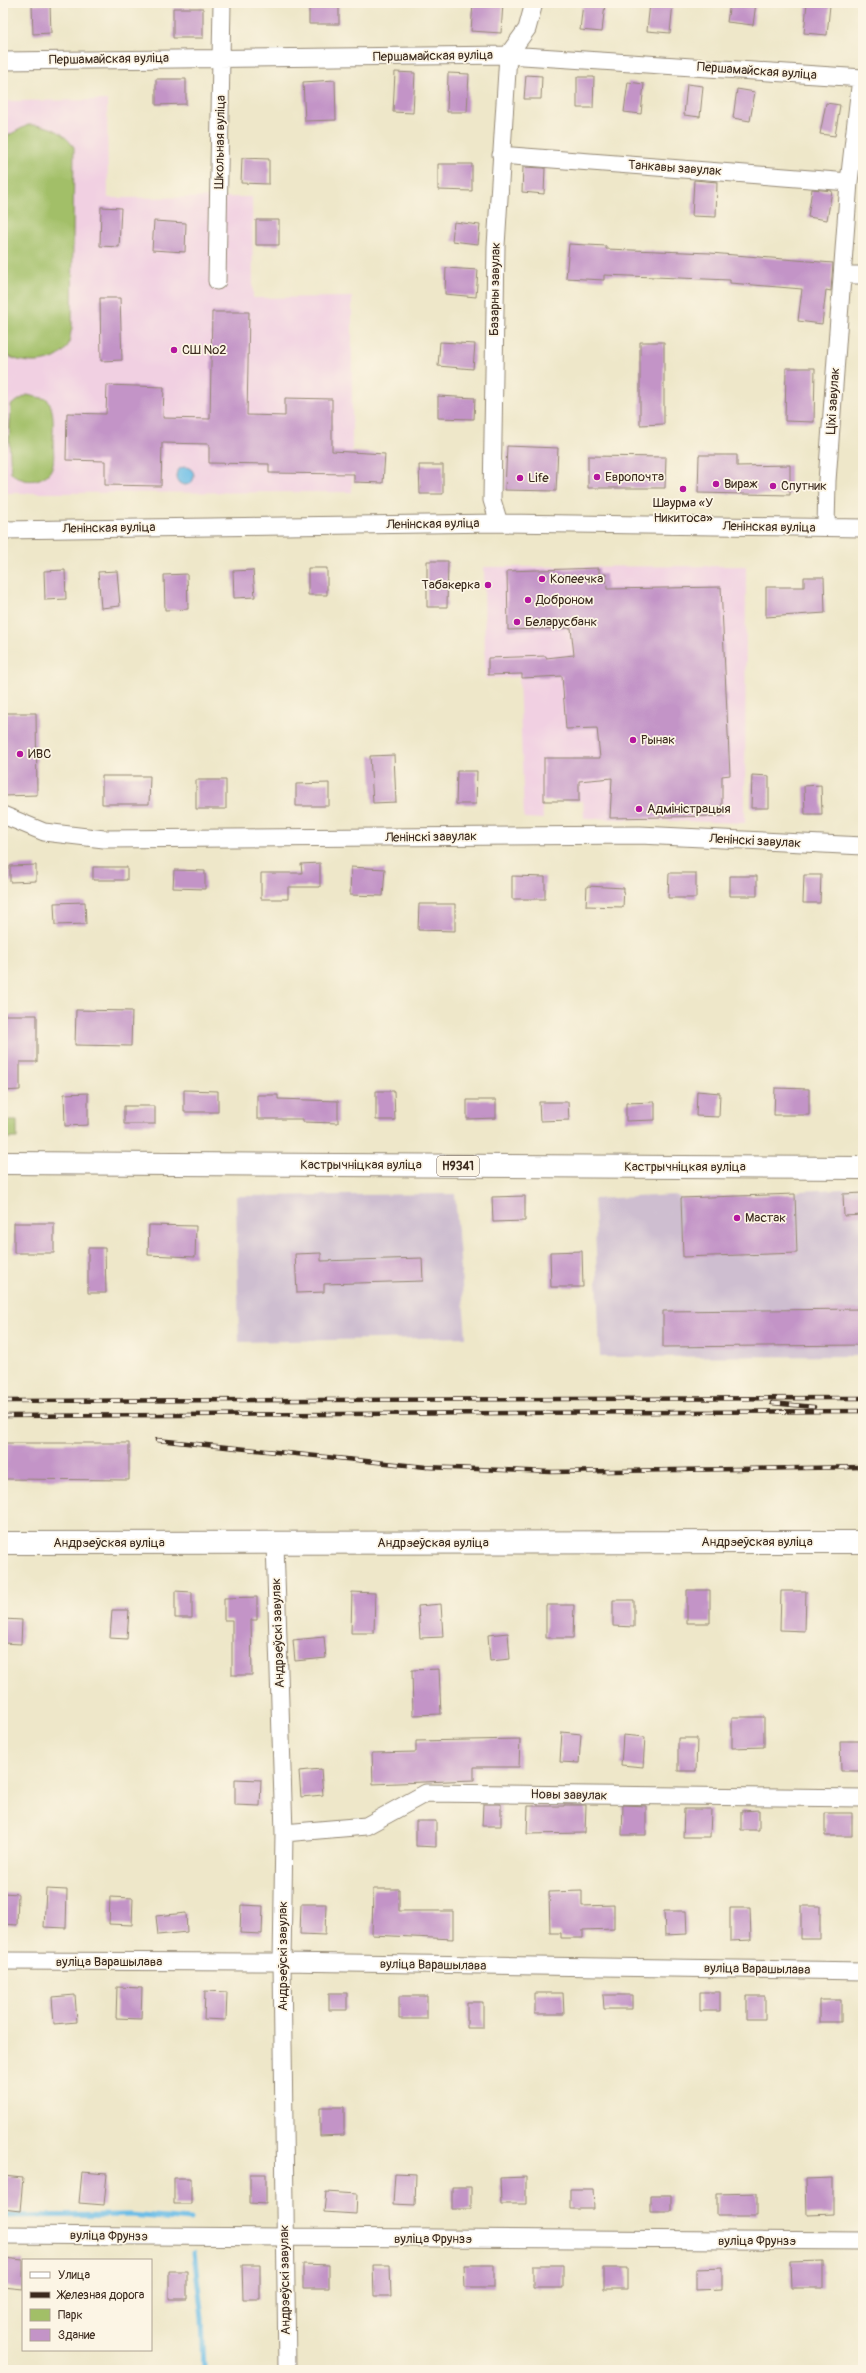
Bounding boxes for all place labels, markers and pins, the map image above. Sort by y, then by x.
place label: СШ №2 [182,342,227,358]
marker: СШ №2 [169,345,179,355]
place label: Европочта [605,469,664,485]
place label: Life [528,470,549,486]
marker: Европочта [592,472,602,482]
marker: Life [515,473,525,483]
place label: Вираж [724,476,758,492]
place label: Спутник [781,478,827,494]
marker: Вираж [711,479,721,489]
marker: Спутник [768,481,778,491]
marker: Шаурма «У Никитоса» [678,484,688,494]
place label: Шаурма «У Никитоса» [653,495,713,526]
place label: Копеечка [550,571,603,587]
marker: Копеечка [537,574,547,584]
place label: Табакерка [422,577,480,593]
marker: Табакерка [483,580,493,590]
place label: Доброном [535,592,593,608]
marker: Доброном [523,595,533,605]
place label: Беларусбанк [525,614,597,630]
marker: Беларусбанк [512,617,522,627]
place label: Рынак [641,732,675,748]
marker: Рынак [628,735,638,745]
place label: ИВС [28,746,51,762]
marker: ИВС [15,749,25,759]
place label: Адміністрацыя [647,801,731,817]
marker: Адміністрацыя [634,804,644,814]
place label: Мастак [745,1210,786,1226]
marker: Мастак [732,1213,742,1223]

